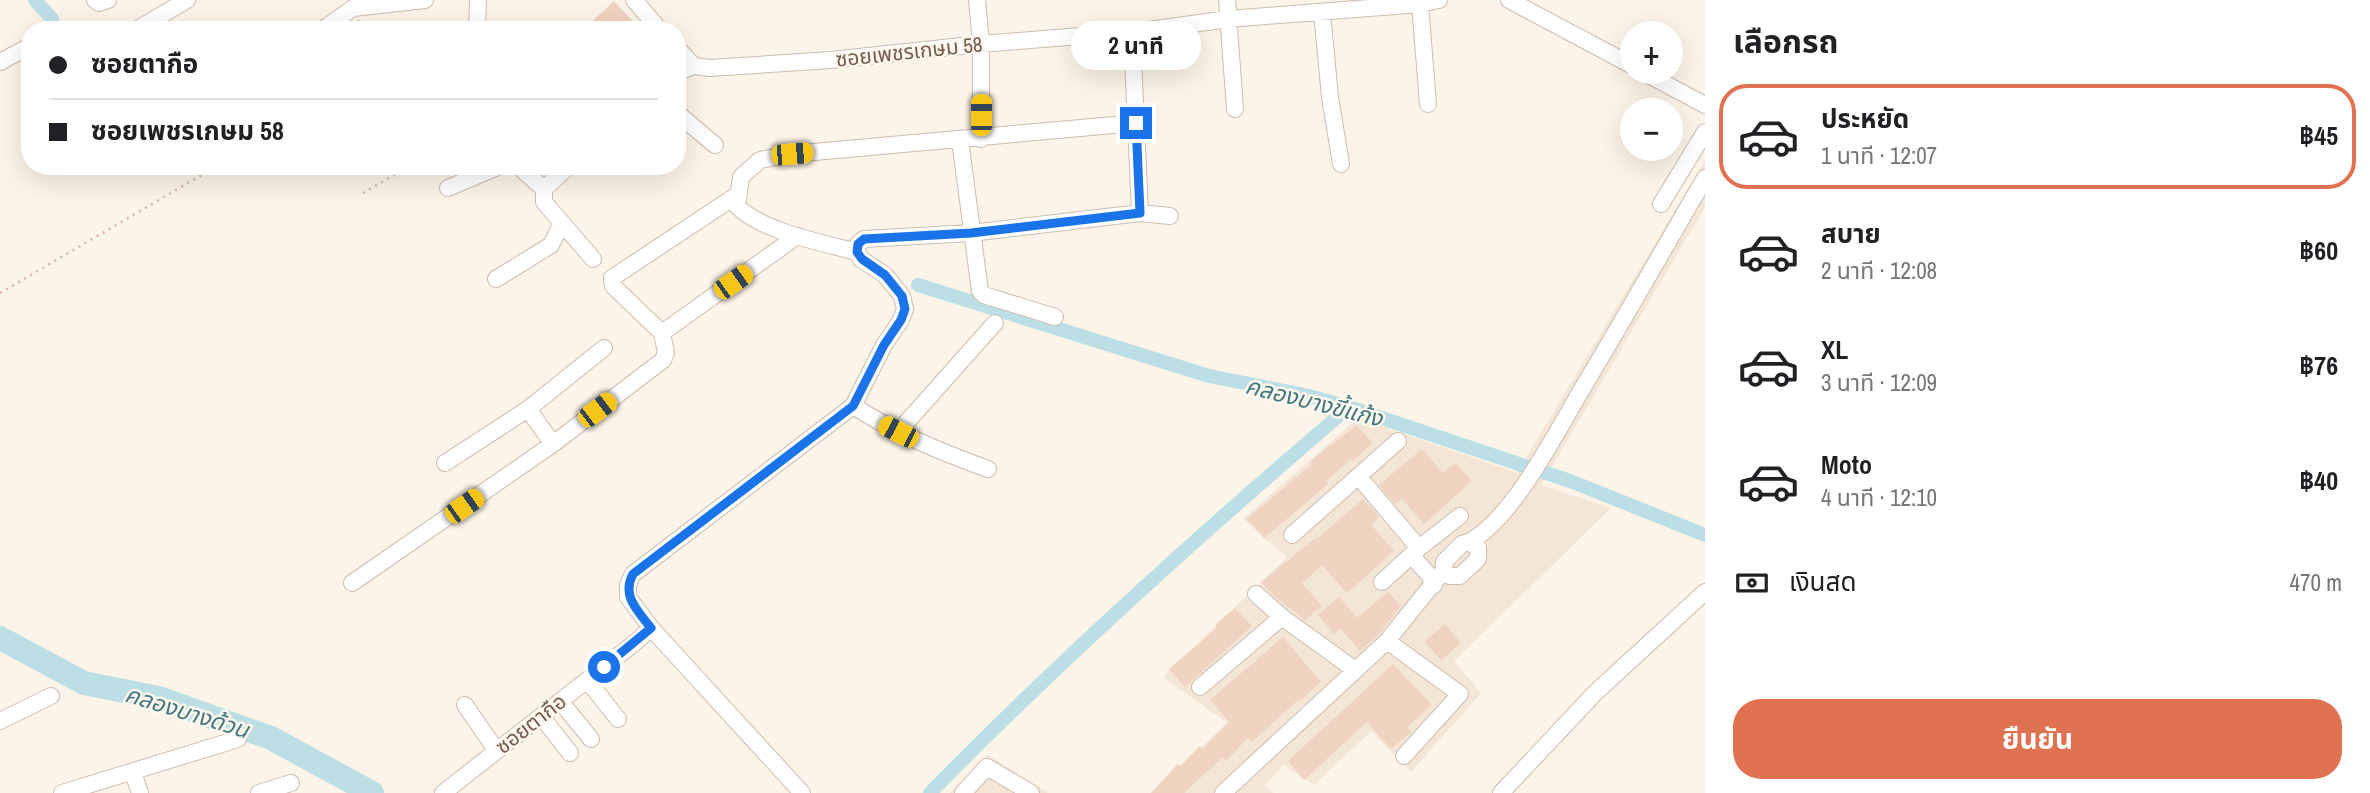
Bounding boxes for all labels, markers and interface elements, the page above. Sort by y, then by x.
text: เลือกรถ [1733,20,1838,63]
map controls [1620,21,1683,161]
button: + [1620,21,1683,84]
callout: 2 นาที [1071,22,1201,71]
street label: ซอยเพชรเกษม 58 [834,29,984,74]
text: 2 นาที [1108,30,1164,61]
text: ซอยตากือ [91,46,198,81]
car [971,94,992,136]
button: − [1620,98,1683,161]
text: ประหยัด [1821,101,1909,136]
icon: car [1737,105,1800,168]
route end [1120,107,1152,139]
text: ซอยเพชรเกษม 58 [91,113,284,148]
text: ฿45 [2299,118,2338,153]
text: 1 นาที · 12:07 [1821,140,1937,171]
car [771,142,814,166]
text: สบาย [1821,216,1881,251]
icon: car [1737,220,1800,283]
text: ฿60 [2299,233,2338,268]
text: 2 นาที · 12:08 [1821,255,1937,286]
car [710,261,757,303]
text: XL [1821,332,1848,367]
icon: car [1737,335,1800,398]
text: ฿76 [2299,348,2338,383]
text: 3 นาที · 12:09 [1821,367,1937,398]
water label: คลองบางขี้แก้ง [1242,370,1387,434]
car [574,389,621,431]
car [875,413,922,451]
text: Moto [1821,447,1872,482]
icon: car [1737,450,1800,513]
text: ฿40 [2299,463,2338,498]
text: 4 นาที · 12:10 [1821,482,1937,513]
car [441,485,488,527]
icon: cash [1733,564,1771,602]
text: เงินสด [1789,564,1856,599]
text: 470 m [2290,567,2342,598]
route start [588,651,620,683]
water label: คลองบางด้วน [121,678,255,746]
street label: ซอยตากือ [489,687,572,761]
button: ยืนยัน [1733,699,2342,779]

